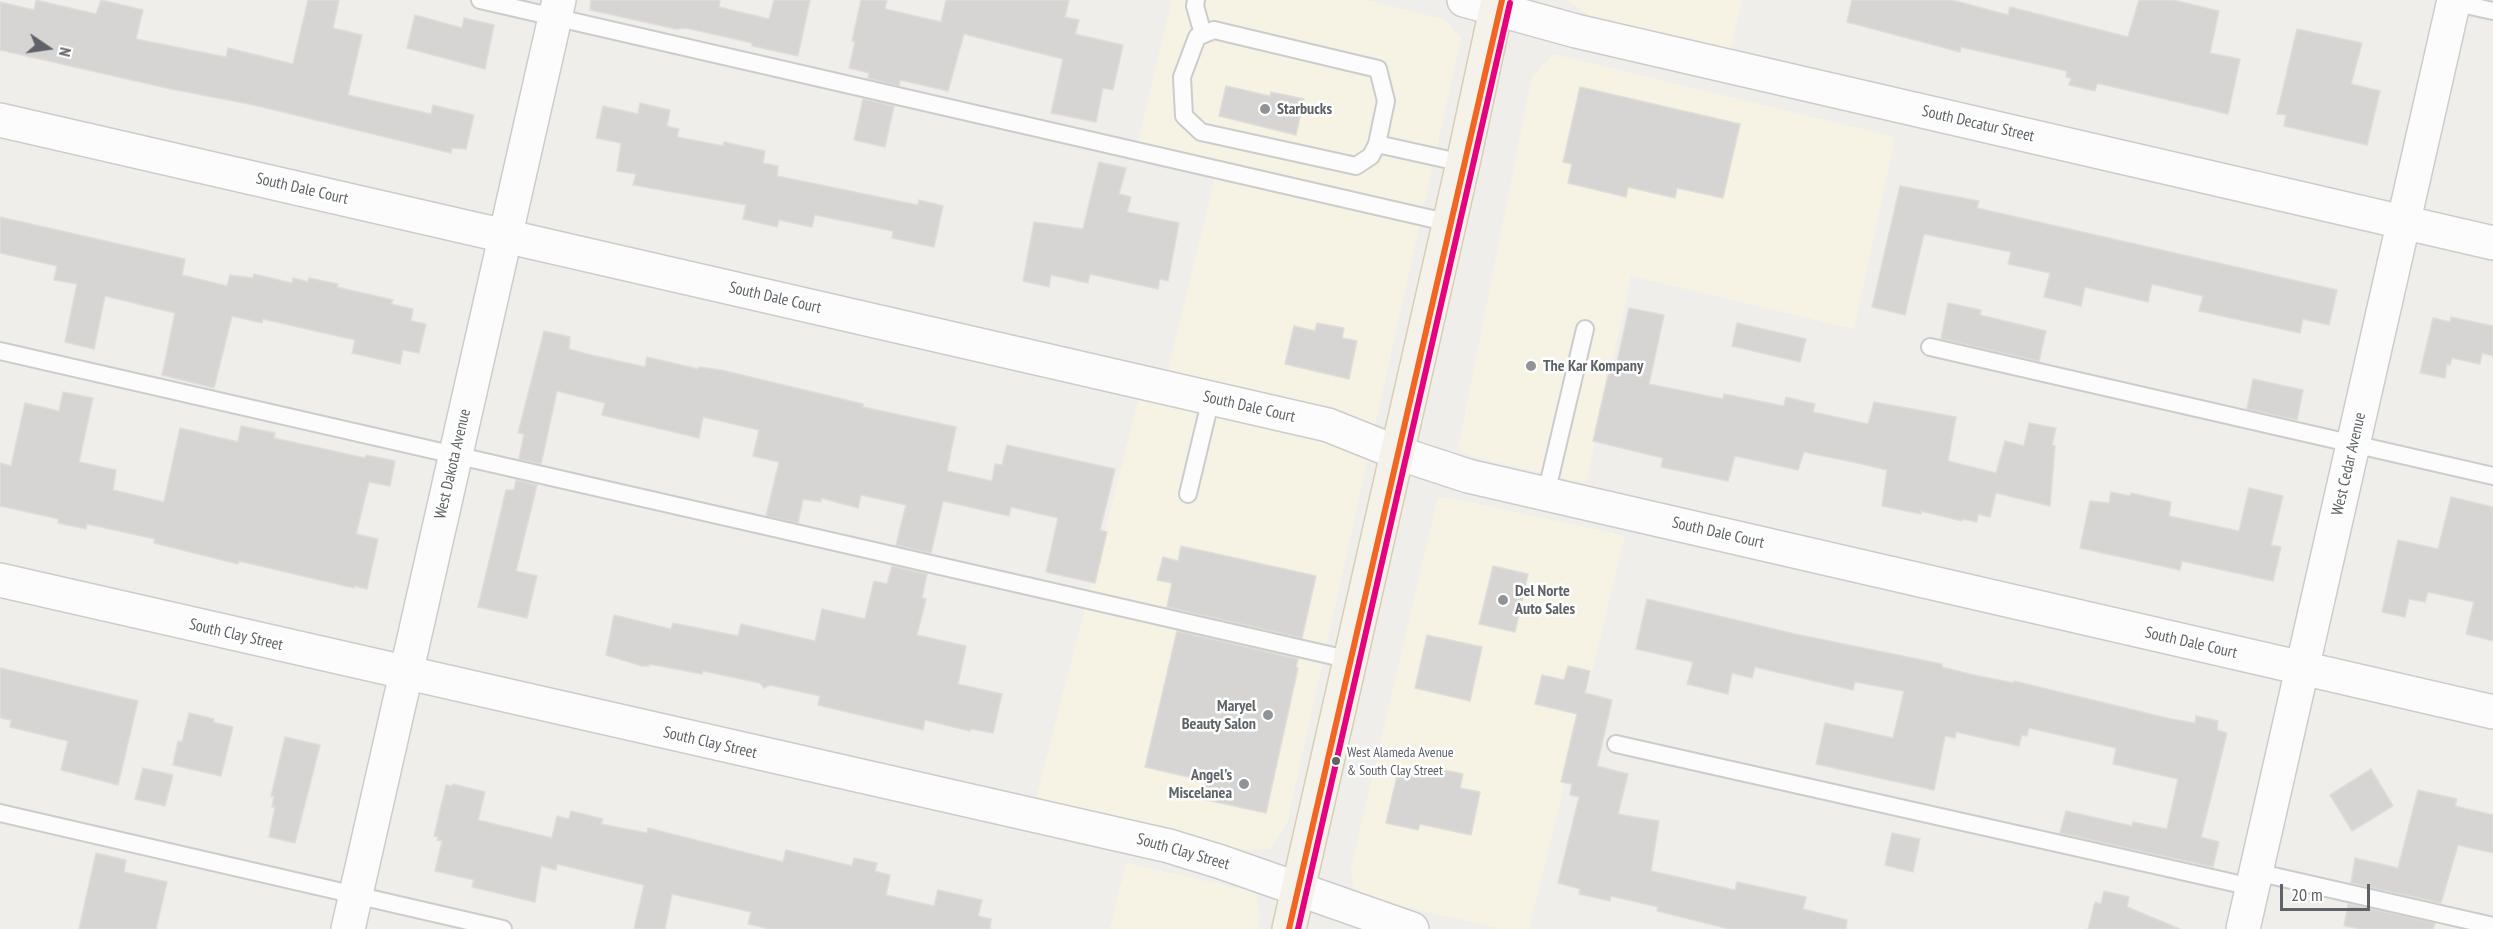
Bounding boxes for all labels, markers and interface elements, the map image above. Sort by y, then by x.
north arrow [18,18,78,78]
text: N [55,46,76,59]
place label: Starbucks [1277,99,1332,119]
marker: Starbucks [1258,102,1272,116]
street label: South Decatur Street [1920,102,2036,146]
street label: South Dale Court [254,169,350,209]
street label: South Dale Court [727,278,823,318]
place label: The Kar Kompany [1543,356,1643,376]
marker: The Kar Kompany [1524,359,1538,373]
street label: South Dale Court [1201,387,1297,427]
street label: West Dakota Avenue [431,407,475,521]
street label: West Cedar Avenue [2328,411,2370,517]
street label: South Dale Court [1670,513,1766,553]
place label: Del Norte Auto Sales [1515,581,1575,619]
marker: Del Norte Auto Sales [1496,593,1510,607]
street label: South Clay Street [187,615,285,655]
street label: South Dale Court [2143,623,2239,663]
place label: Maryel Beauty Salon [1182,696,1256,734]
marker: Maryel Beauty Salon [1261,708,1275,722]
street label: South Clay Street [661,723,759,763]
place label: West Alameda Avenue & South Clay Street [1347,745,1454,778]
marker: West Alameda Avenue & South Clay Street [1330,755,1342,767]
place label: Angel's Miscelanea [1169,765,1232,803]
marker: Angel's Miscelanea [1237,777,1251,791]
street label: South Clay Street [1134,830,1232,874]
scale bar [2283,872,2373,910]
text: 20 m [2291,883,2323,906]

